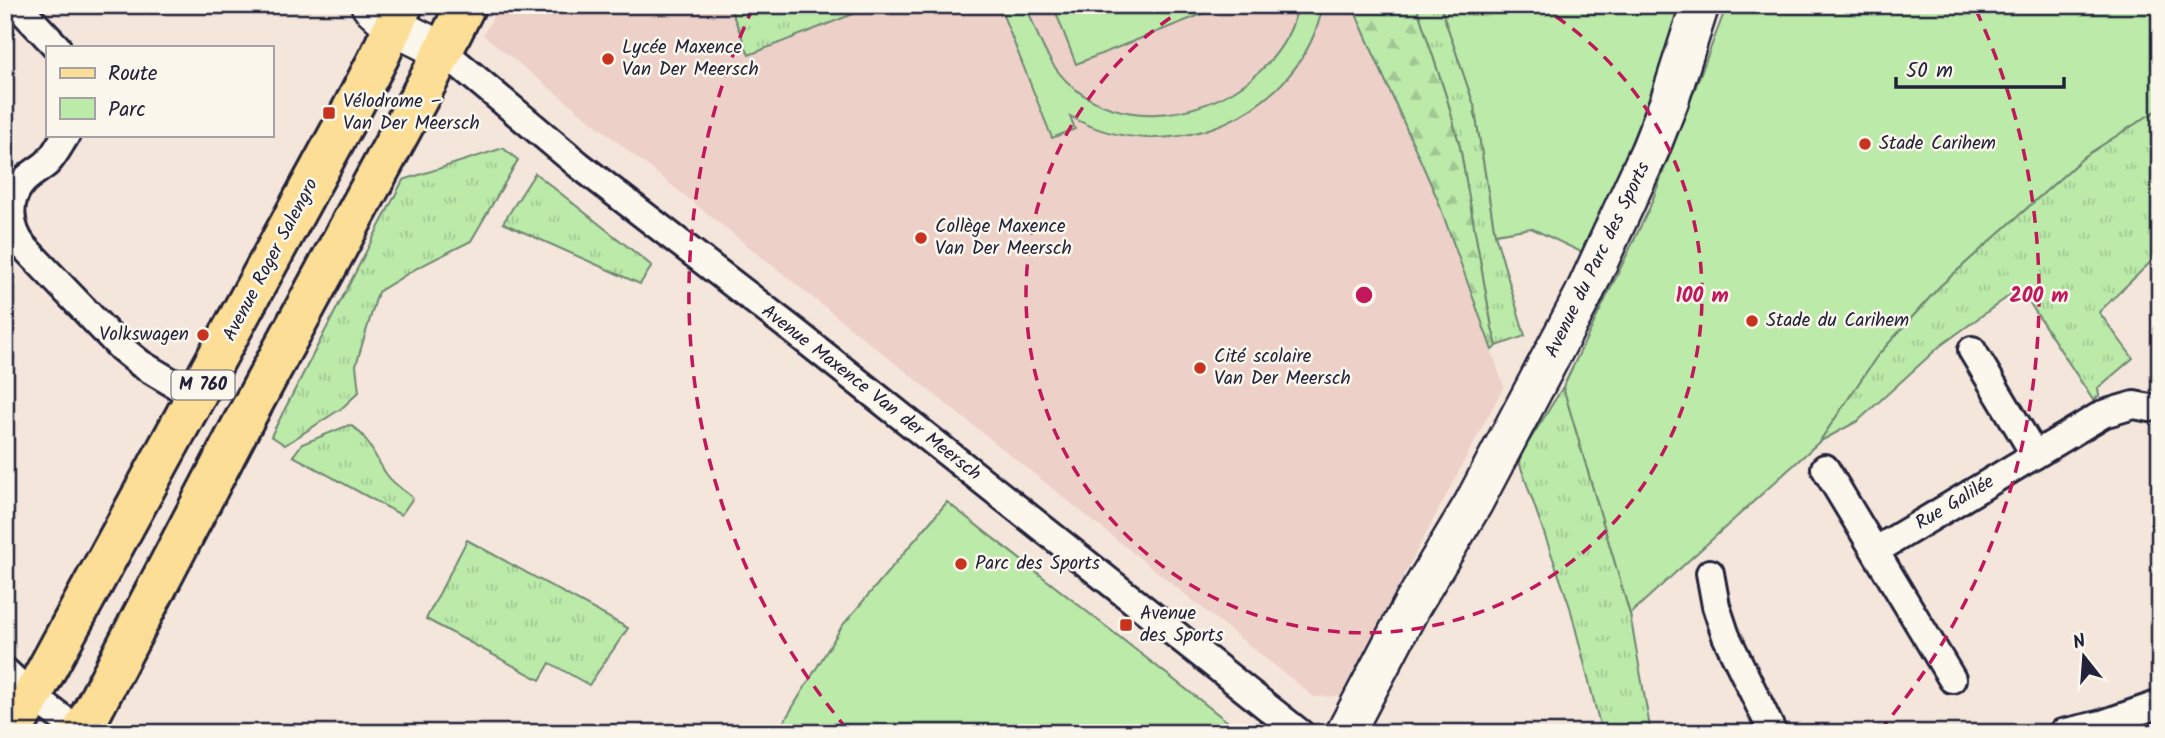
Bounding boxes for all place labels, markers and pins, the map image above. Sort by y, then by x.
place label: Lycée Maxence Van Der Meersch [622,33,759,85]
marker: Lycée Maxence Van Der Meersch [600,51,616,67]
place label: Vélodrome – Van Der Meersch [343,87,480,139]
marker: Vélodrome – Van Der Meersch [321,105,337,121]
place label: Stade Carihem [1879,129,1996,159]
marker: Stade Carihem [1857,136,1873,152]
place label: Collège Maxence Van Der Meersch [935,212,1072,264]
marker: Collège Maxence Van Der Meersch [913,230,929,246]
centre of rings [1352,283,1376,307]
place label: Stade du Carihem [1766,306,1909,336]
marker: Stade du Carihem [1744,313,1760,329]
place label: Volkswagen [99,320,189,350]
marker: Volkswagen [195,327,211,343]
place label: Cité scolaire Van Der Meersch [1214,342,1351,394]
marker: Cité scolaire Van Der Meersch [1192,360,1208,376]
place label: Parc des Sports [975,549,1100,579]
marker: Parc des Sports [953,556,969,572]
place label: Avenue des Sports [1140,599,1223,651]
marker: Avenue des Sports [1118,617,1134,633]

